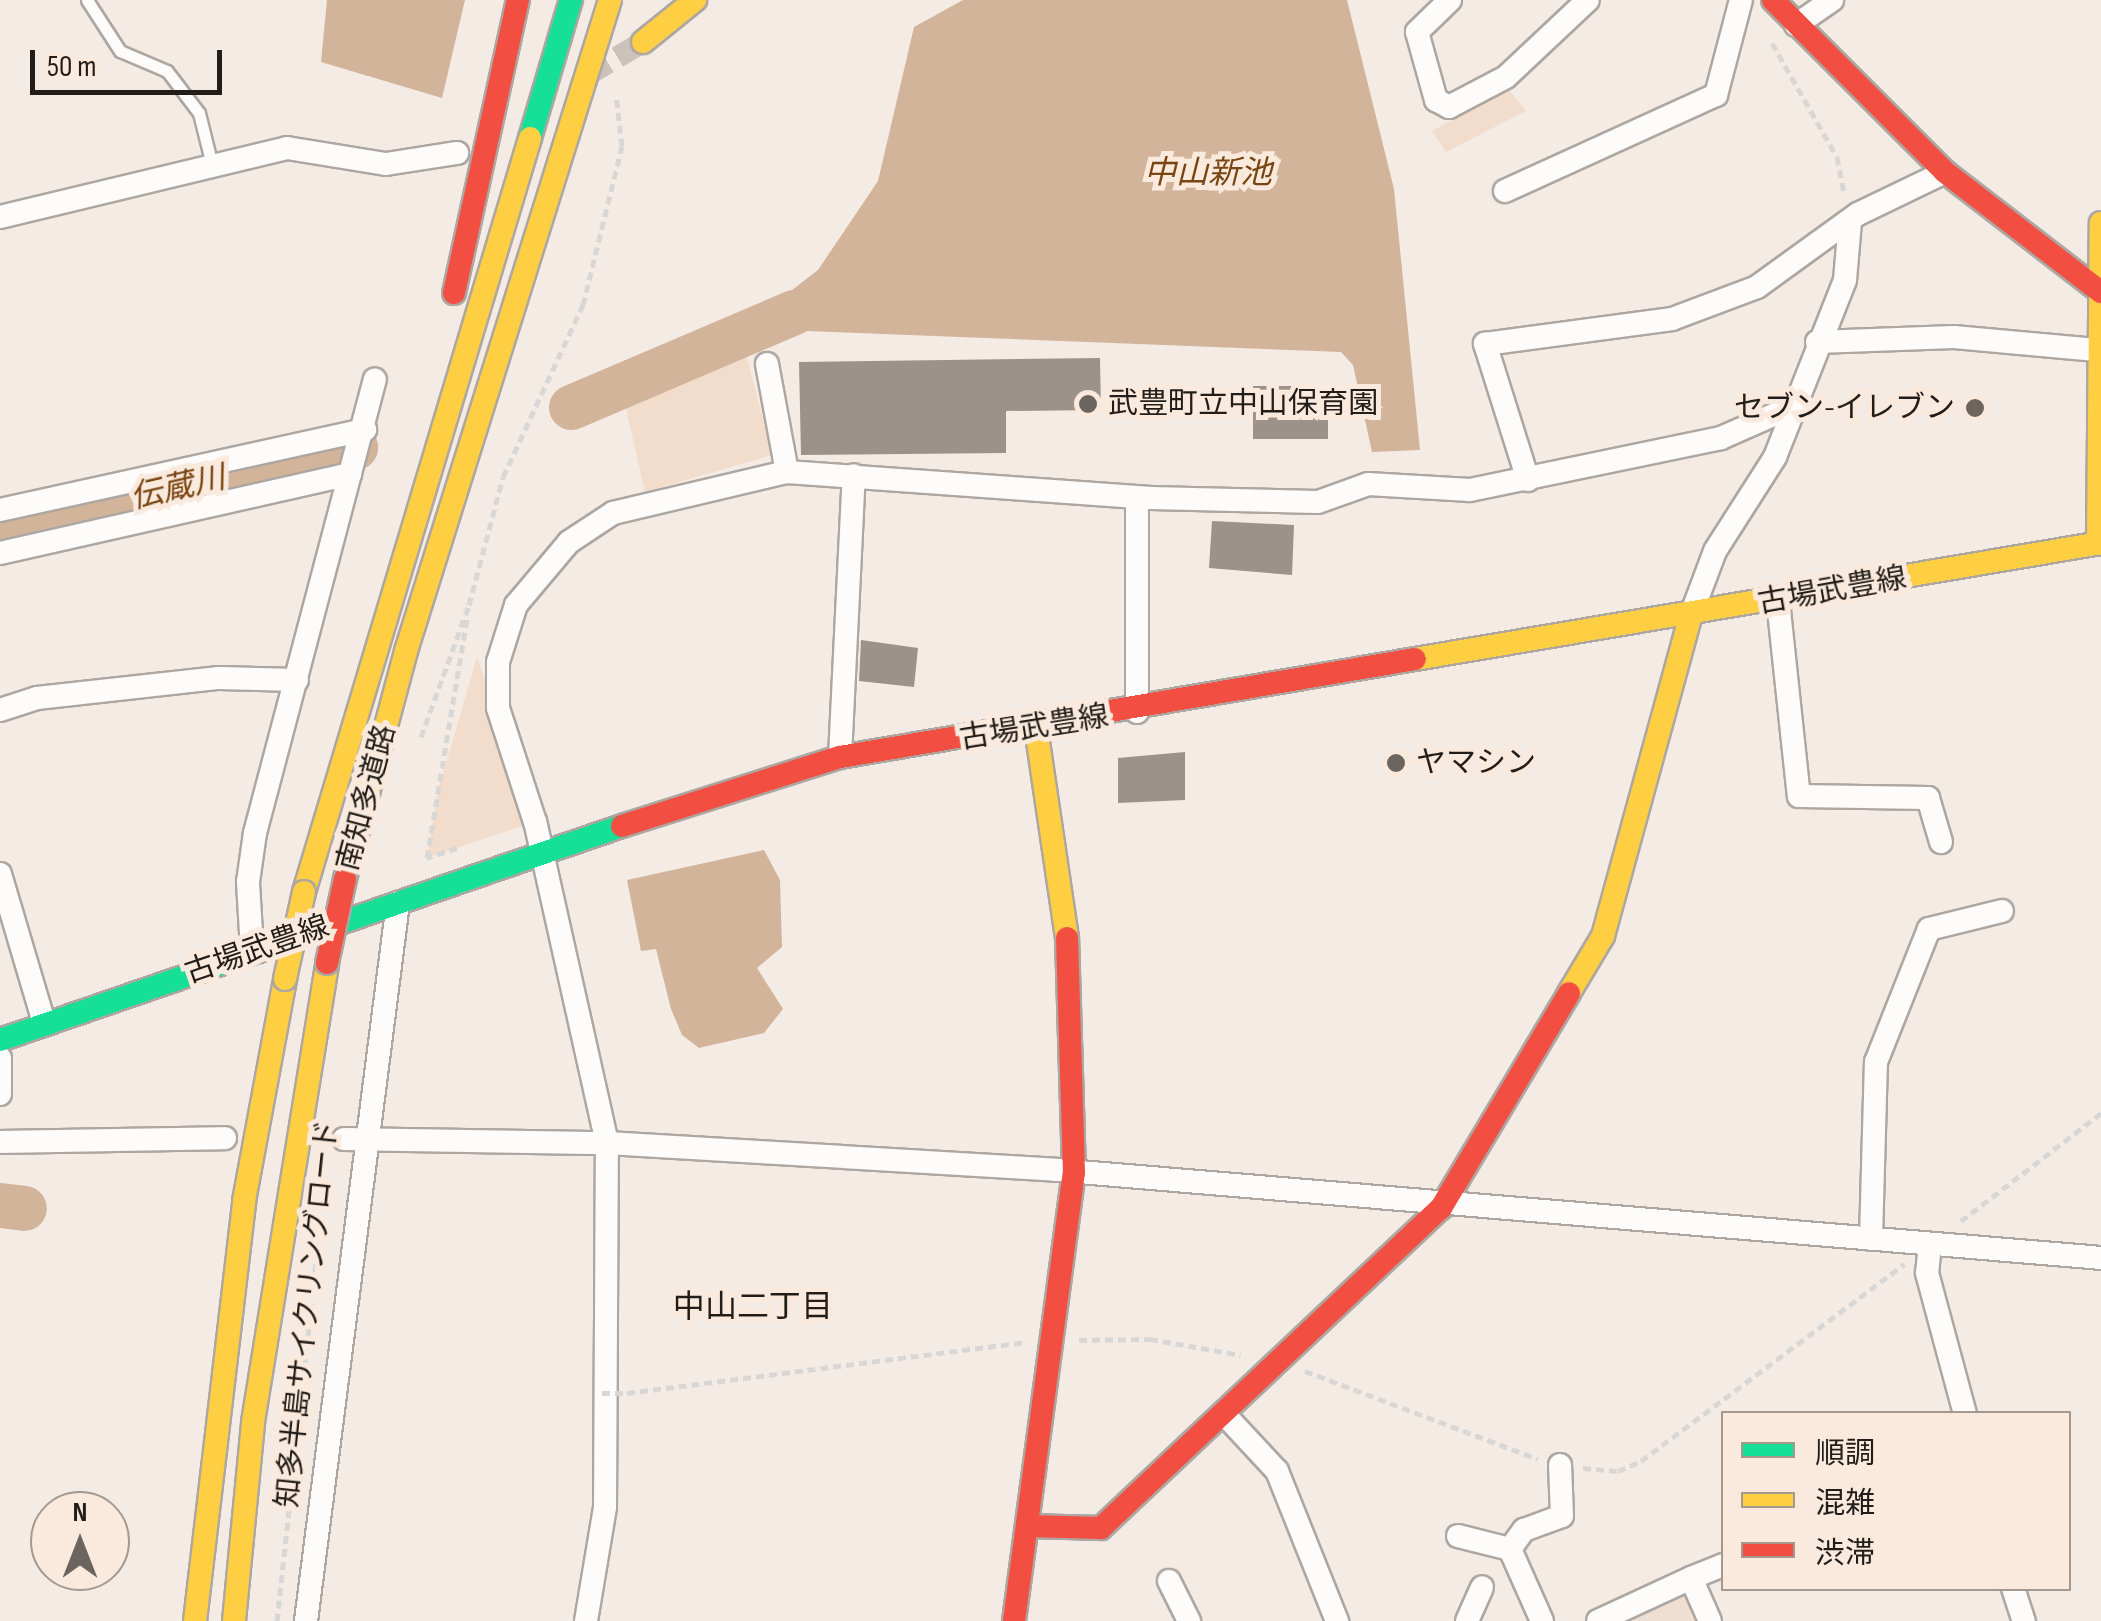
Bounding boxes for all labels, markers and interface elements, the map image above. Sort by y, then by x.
scale bar [35,30,228,92]
text: 50 m [47,49,96,85]
water label: 中山新池 [1144,155,1272,193]
place label: 武豊町立中山保育園 [1108,386,1378,422]
place label: セブン-イレブン [1734,390,1955,426]
marker: 武豊町立中山保育園 [1077,393,1099,415]
marker: セブン-イレブン [1964,397,1986,419]
water label: 伝蔵川 [127,459,229,519]
street label: 古場武豊線 [1755,560,1909,622]
street label: 古場武豊線 [957,698,1111,758]
street label: 南知多道路 [330,721,404,875]
place label: ヤマシン [1416,745,1536,781]
marker: ヤマシン [1385,752,1407,774]
street label: 古場武豊線 [180,909,334,991]
street label: 知多半島サイクリングロード [270,1118,346,1510]
district label: 中山二丁目 [673,1289,833,1327]
legend [1721,1411,2071,1591]
text: 順調 [1815,1436,1875,1472]
text: 混雑 [1815,1486,1875,1522]
north arrow [30,1491,130,1591]
text: N [73,1496,87,1529]
text: 渋滞 [1815,1536,1875,1572]

